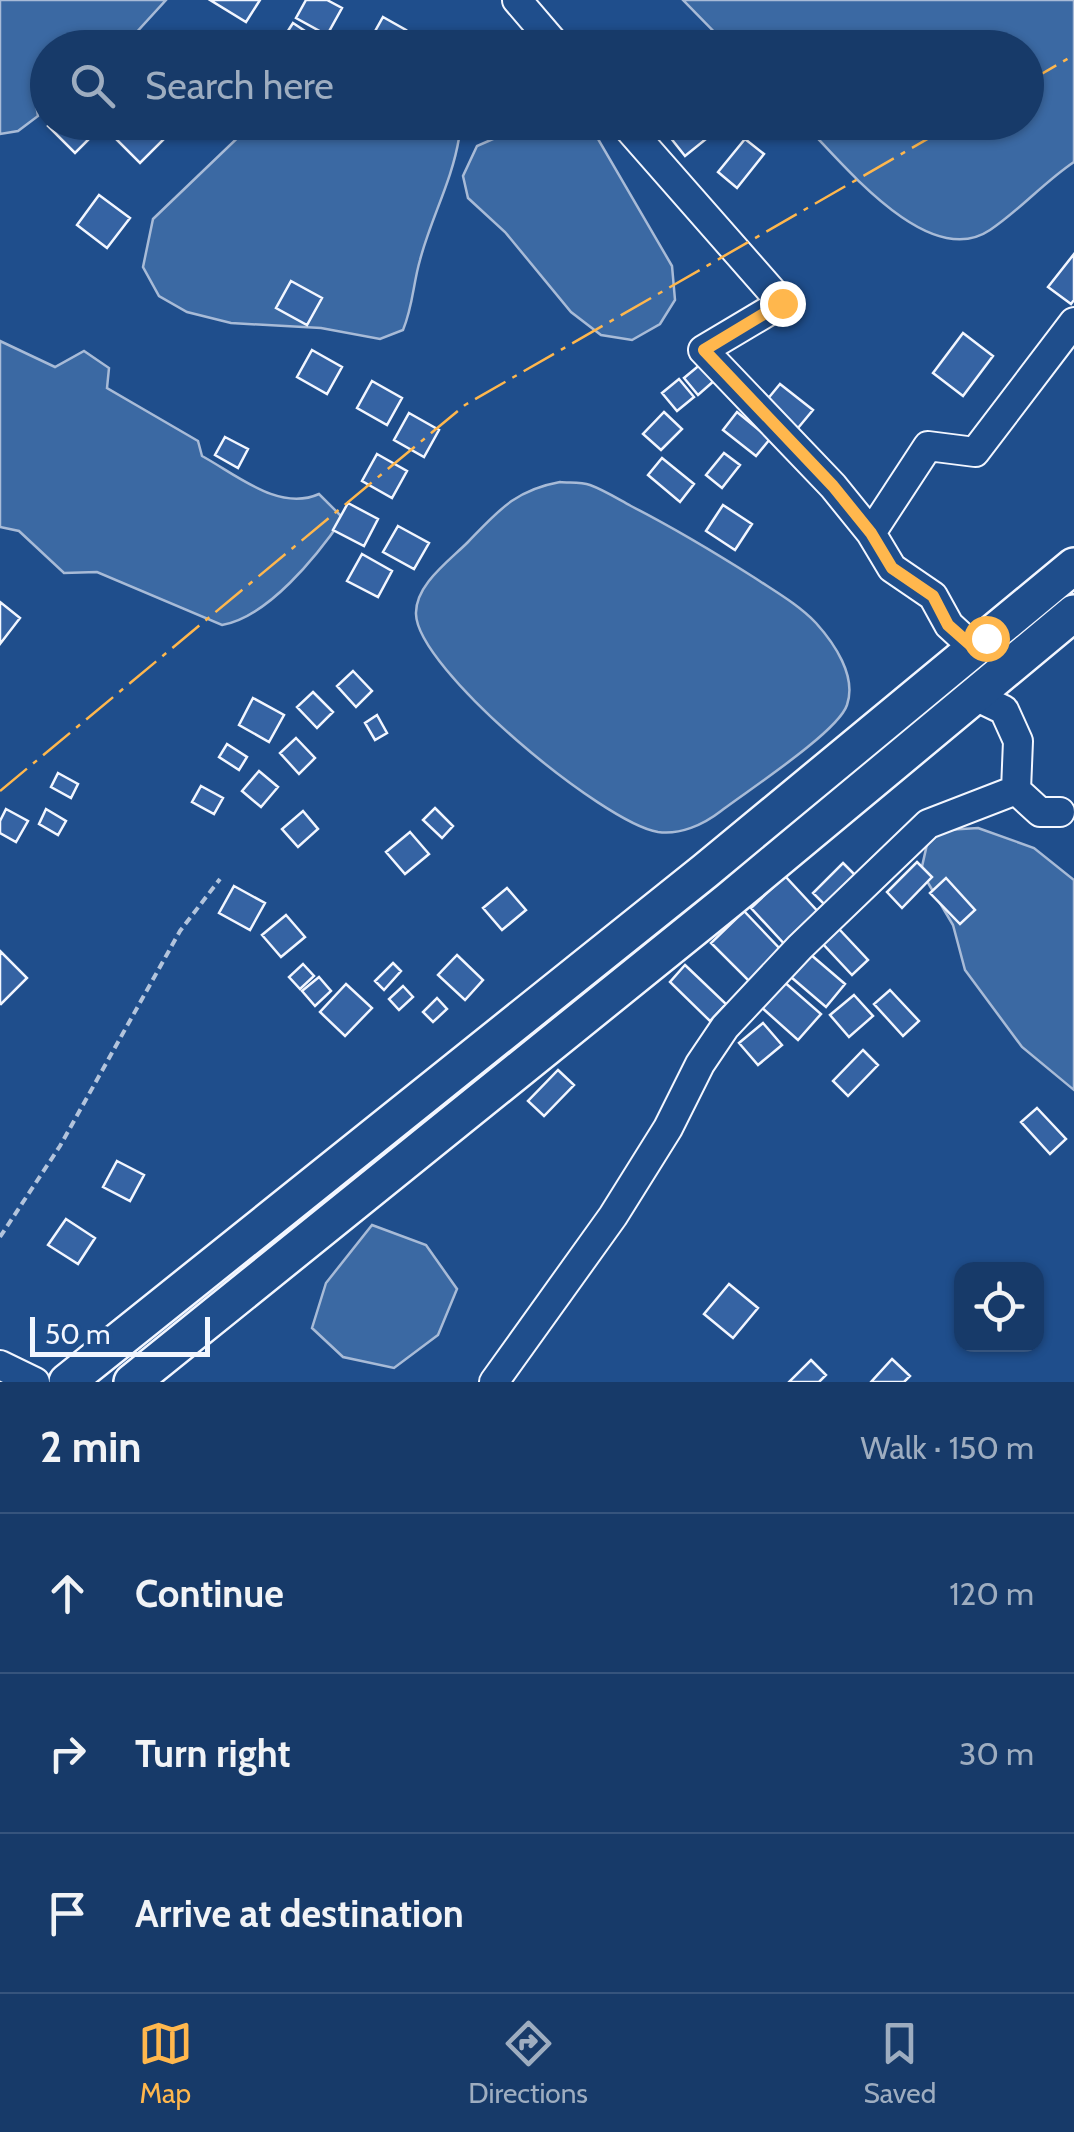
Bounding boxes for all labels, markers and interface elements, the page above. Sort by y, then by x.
search box [30,30,1044,140]
icon: search [65,58,120,113]
text: Search here [145,62,334,109]
route end [760,281,806,327]
route start [964,616,1010,662]
map controls [954,1262,1044,1352]
button: locate [954,1262,1044,1352]
scale bar [30,1312,210,1356]
text: 50 m [45,1317,111,1351]
text: 2 min [40,1421,141,1473]
text: Walk · 150 m [860,1428,1034,1467]
icon: ahead [40,1566,95,1621]
text: Continue [135,1570,284,1617]
text: 120 m [949,1574,1034,1613]
icon: right [40,1726,95,1781]
text: Turn right [135,1730,291,1777]
text: 30 m [959,1734,1034,1773]
icon: arrive [40,1886,95,1941]
text: Arrive at destination [135,1890,464,1937]
tab: Map [138,2016,193,2110]
tab: Directions [468,2016,588,2110]
tab: Saved [864,2016,936,2110]

